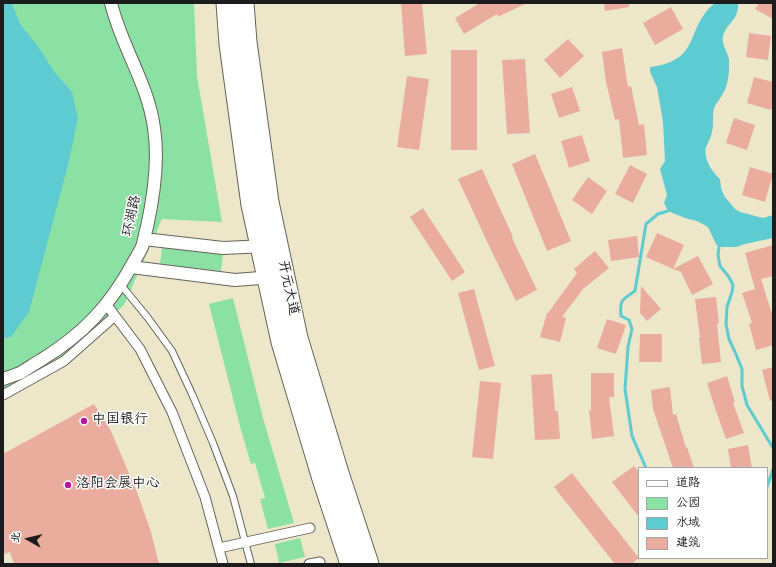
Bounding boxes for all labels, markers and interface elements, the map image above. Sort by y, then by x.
street label: 环湖路 [120,194,146,238]
street label: 开元大道 [273,259,301,317]
place label: 中国银行 [92,413,148,429]
marker: 中国银行 [79,416,89,426]
legend [638,467,768,559]
text: 道路 [676,474,700,492]
place label: 洛阳会展中心 [76,477,160,493]
marker: 洛阳会展中心 [63,480,73,490]
text: 公园 [676,494,700,512]
text: 水域 [676,514,700,532]
north arrow [8,519,48,559]
text: 北 [7,531,25,544]
text: 建筑 [676,534,700,552]

